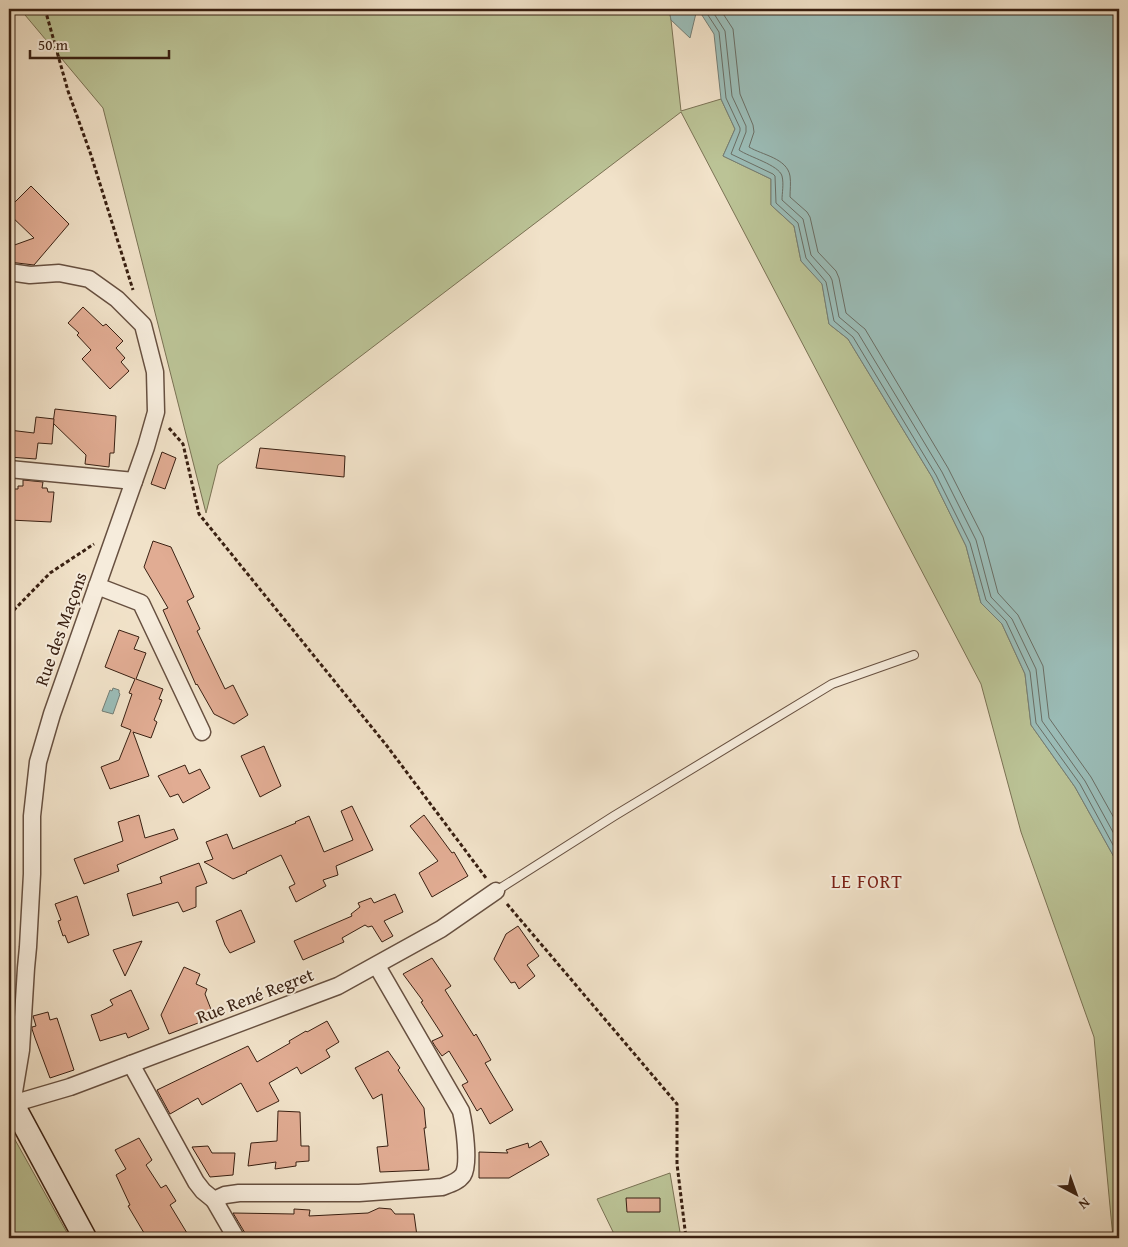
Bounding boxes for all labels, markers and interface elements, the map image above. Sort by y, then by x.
scale bar [30,28,169,60]
text: 50 m [38,34,69,55]
street label: Rue des Maçons [27,568,94,690]
district label: LE FORT [831,867,903,895]
street label: Rue René Regret [192,961,318,1030]
north arrow [1050,1170,1100,1220]
text: N [1074,1193,1095,1215]

